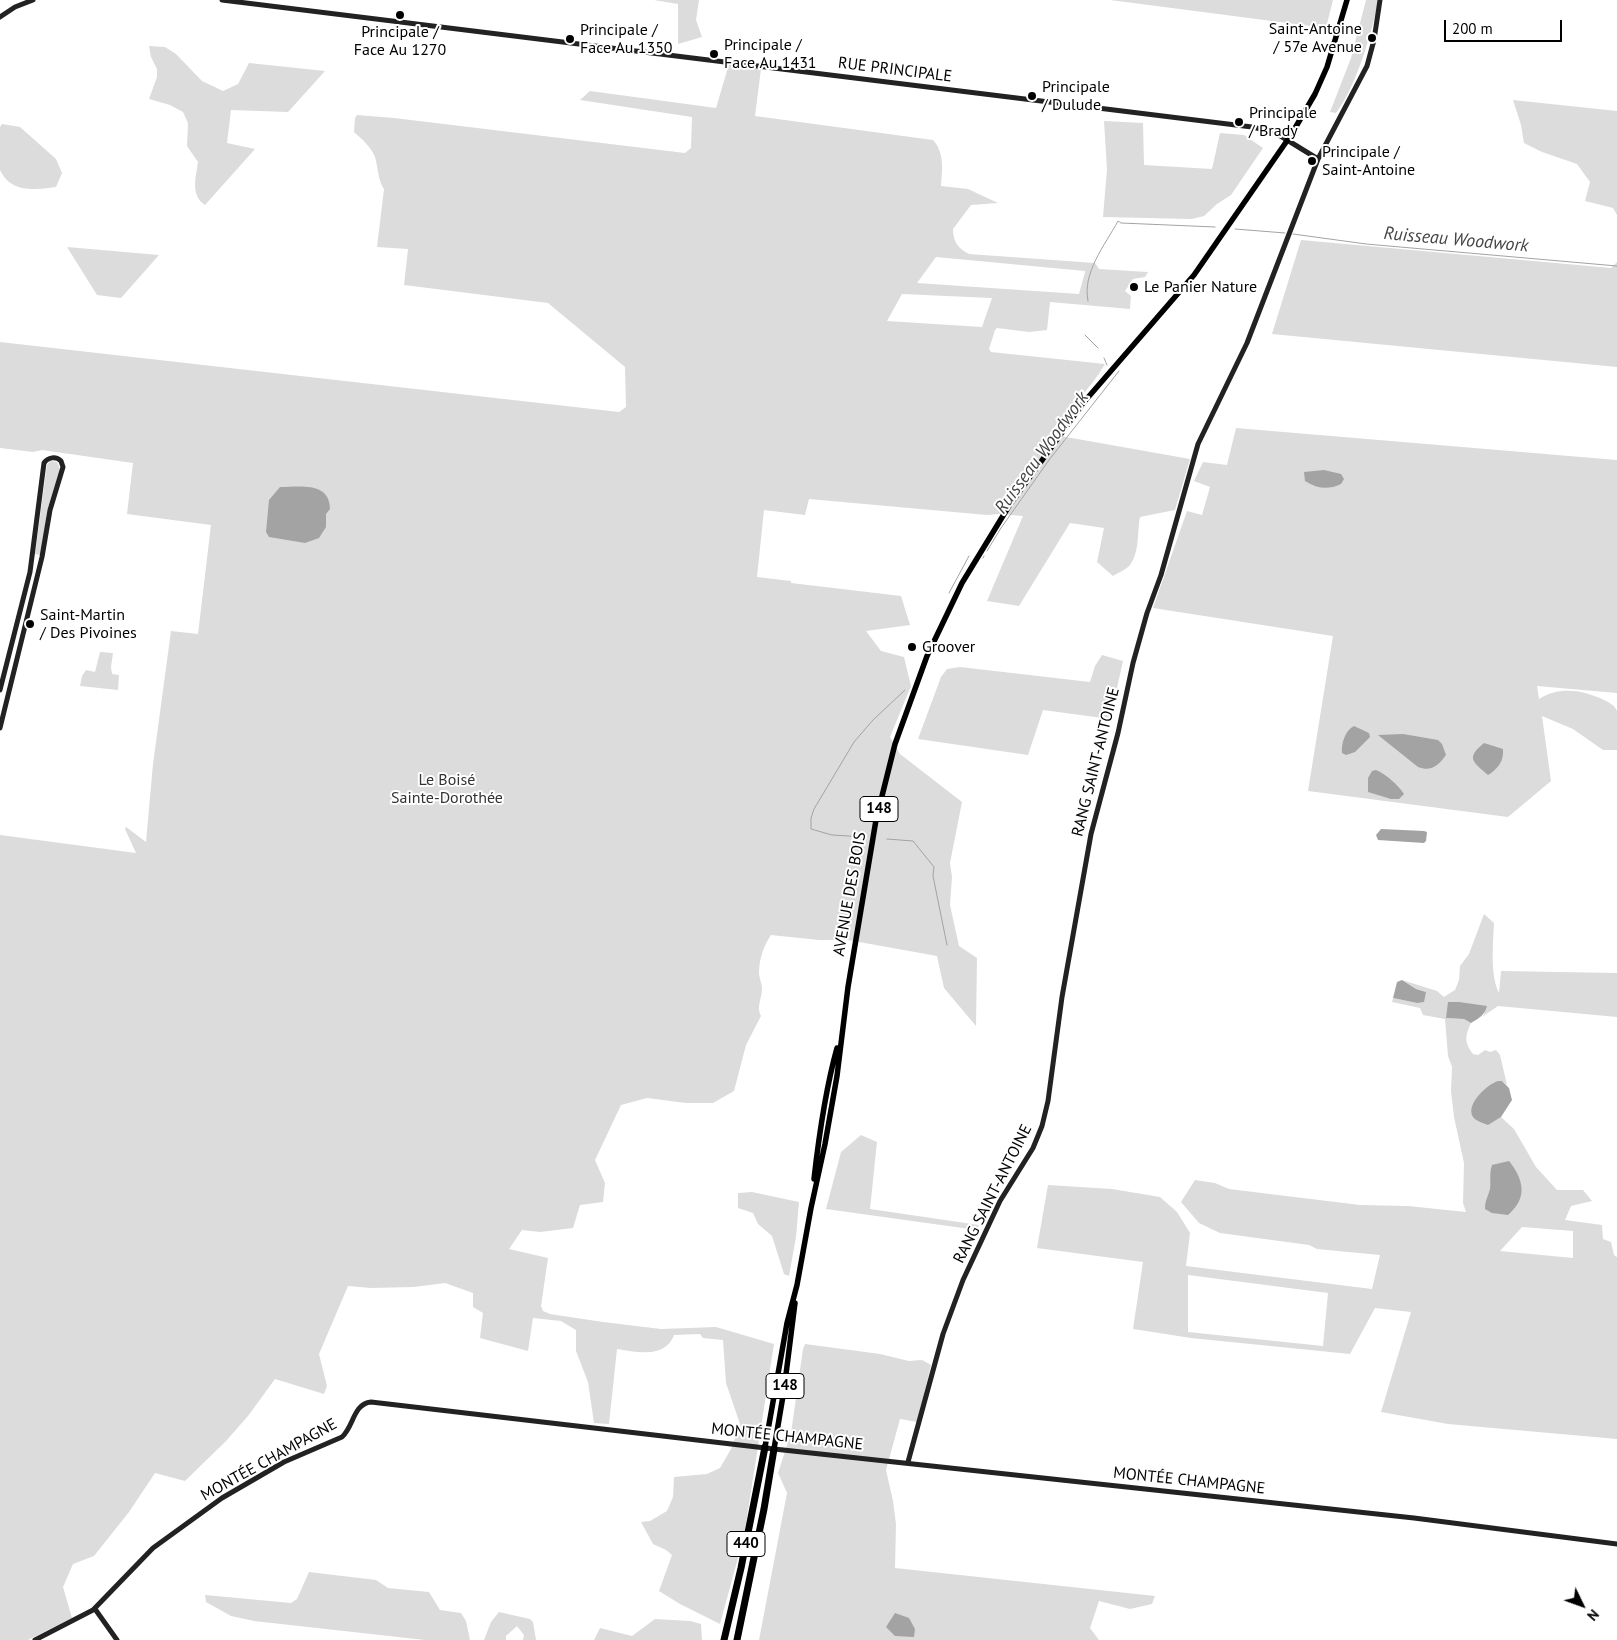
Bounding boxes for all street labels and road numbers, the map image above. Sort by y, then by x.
street label: RUE PRINCIPALE [837,53,953,87]
street label: RANG SAINT-ANTOINE [1068,685,1124,839]
road number: 148 [860,796,898,822]
street label: AVENUE DES BOIS [830,830,870,958]
street label: RANG SAINT-ANTOINE [950,1121,1036,1267]
road number: 148 [766,1374,804,1398]
street label: MONTÉE CHAMPAGNE [198,1415,340,1505]
street label: MONTÉE CHAMPAGNE [710,1419,864,1455]
street label: MONTÉE CHAMPAGNE [1112,1463,1266,1499]
road number: 440 [727,1532,765,1556]

